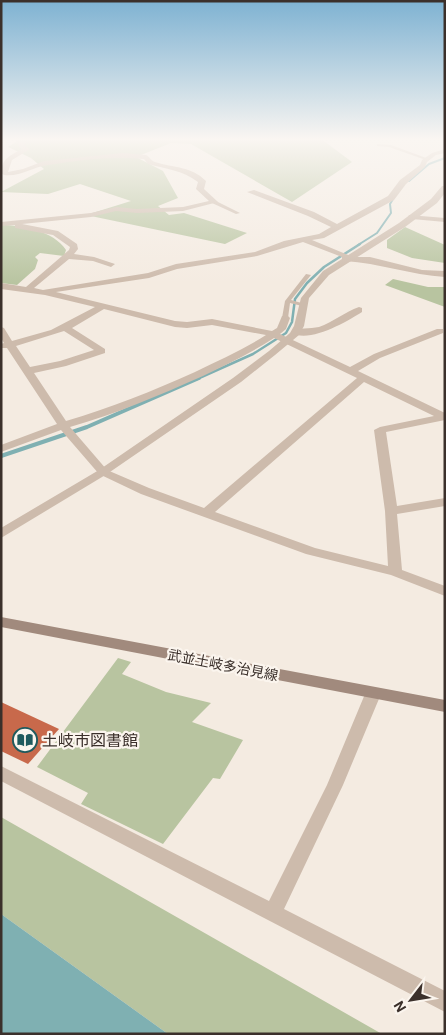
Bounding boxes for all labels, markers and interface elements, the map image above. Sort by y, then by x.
street label: 武並土岐多治見線 [167,646,279,684]
library icon: 土岐市図書館 [12,727,38,753]
place label: 土岐市図書館 [42,731,138,750]
north arrow [386,975,436,1025]
text: N [390,998,409,1015]

